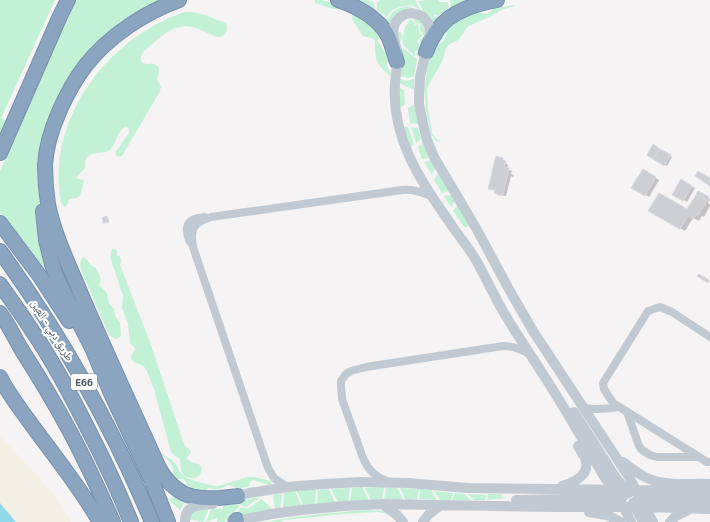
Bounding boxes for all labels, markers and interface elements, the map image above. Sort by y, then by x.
street label: طريق دبي - العين [27,297,77,365]
road number: E66 [71,374,97,390]

